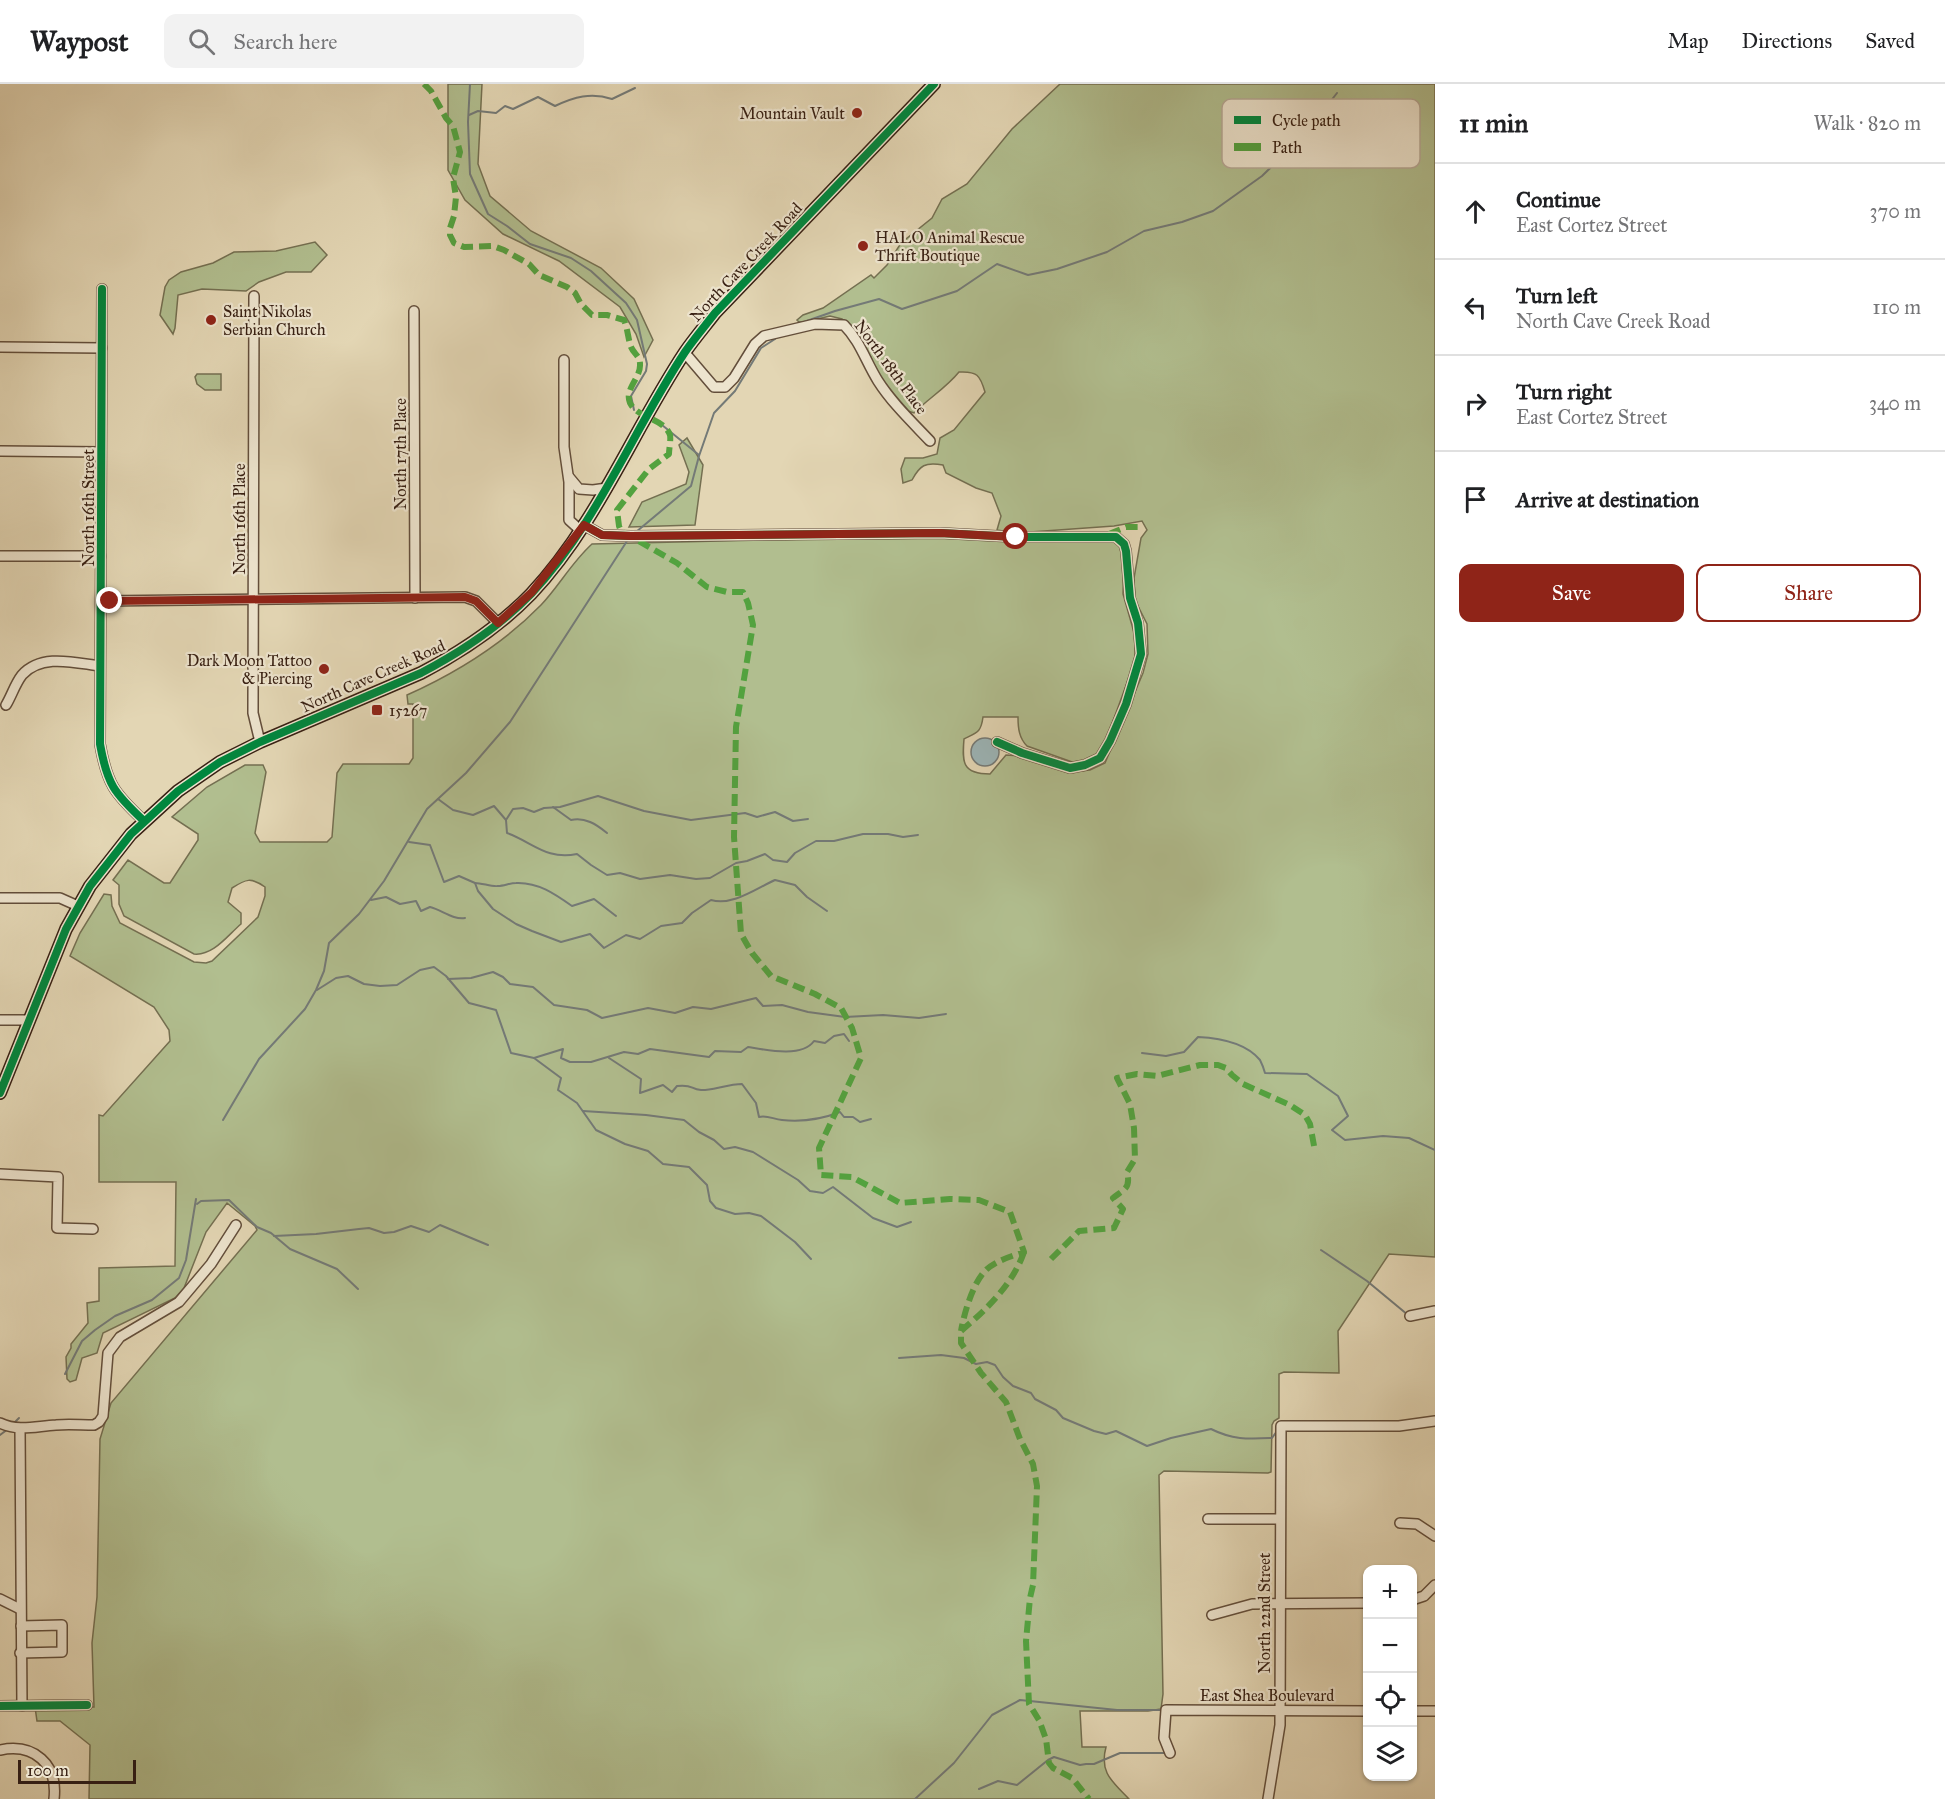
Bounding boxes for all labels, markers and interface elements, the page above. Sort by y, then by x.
search box [164,14,584,68]
text: Waypost [30,24,128,59]
icon: search [185,25,218,58]
text: Search here [233,28,337,55]
text: Map [1668,28,1709,54]
text: Directions [1742,28,1832,54]
text: Saved [1865,28,1915,54]
legend [1222,99,1420,168]
place label: Mountain Vault [739,104,845,123]
marker: Mountain Vault [850,106,864,120]
text: 11 min [1459,107,1528,139]
text: Cycle path [1272,111,1341,130]
text: Walk · 820 m [1814,111,1921,135]
text: Path [1272,138,1302,157]
text: Continue [1516,186,1601,213]
icon: ahead [1459,195,1492,228]
street label: North Cave Creek Road [686,199,806,325]
text: 370 m [1870,199,1921,223]
text: East Cortez Street [1516,213,1667,237]
place label: HALO Animal Rescue Thrift Boutique [875,228,1025,266]
marker: HALO Animal Rescue Thrift Boutique [856,239,870,253]
text: Turn left [1516,282,1598,309]
icon: left [1459,291,1492,324]
text: 110 m [1873,295,1921,319]
place label: Saint Nikolas Serbian Church [223,302,326,339]
text: North Cave Creek Road [1516,309,1710,333]
marker: Saint Nikolas Serbian Church [204,313,218,327]
street label: North 18th Place [850,316,932,418]
text: Turn right [1516,378,1612,405]
icon: right [1459,387,1492,420]
text: 340 m [1869,391,1921,415]
street label: North 17th Place [391,398,410,510]
text: East Cortez Street [1516,405,1667,429]
street label: North 16th Street [79,449,98,567]
street label: North 16th Place [230,463,249,575]
icon: arrive [1459,483,1492,516]
text: Arrive at destination [1516,486,1699,513]
route start [1002,523,1028,549]
button: Save [1459,564,1684,622]
button: Share [1696,564,1921,622]
route end [96,587,122,613]
street label: North Cave Creek Road [298,636,448,716]
place label: Dark Moon Tattoo & Piercing [187,651,313,689]
marker: Dark Moon Tattoo & Piercing [317,662,331,676]
place label: 15267 [389,701,427,720]
marker: 15267 [370,703,384,717]
street label: North 22nd Street [1255,1552,1274,1674]
map controls [1363,1565,1417,1781]
button: + [1363,1565,1417,1619]
button: − [1363,1619,1417,1673]
button: locate [1363,1673,1417,1727]
street label: East Shea Boulevard [1200,1686,1334,1705]
button: layers [1363,1727,1417,1781]
scale bar [18,1757,136,1784]
text: 100 m [27,1761,69,1780]

